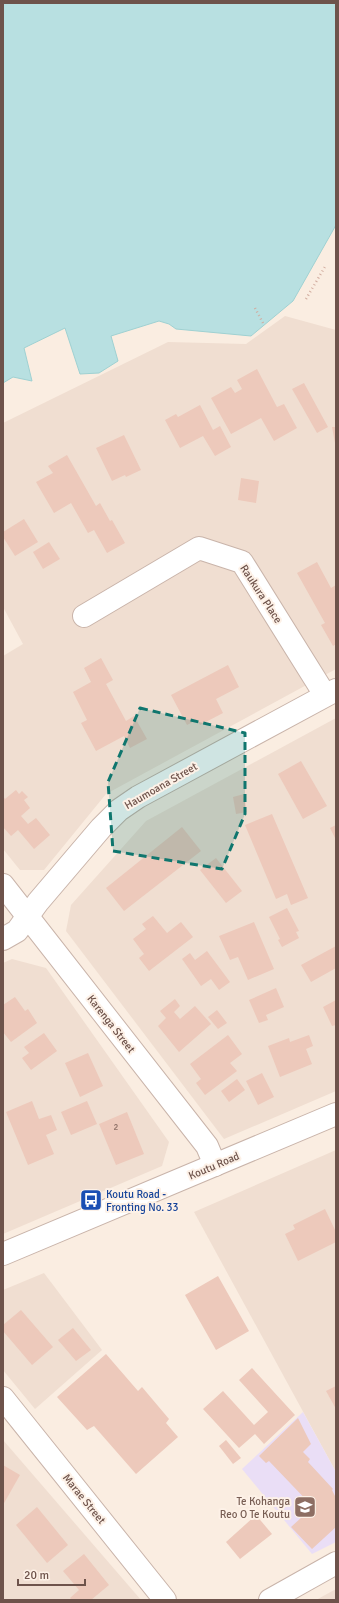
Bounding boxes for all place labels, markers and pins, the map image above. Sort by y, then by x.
bus stop icon: Koutu Road - Fronting No. 33 [78,1187,104,1213]
place label: Koutu Road - Fronting No. 33 [106,1188,179,1214]
school or university icon: Te Kohanga Reo O Te Koutu [292,1494,318,1520]
place label: Te Kohanga Reo O Te Koutu [220,1495,290,1521]

